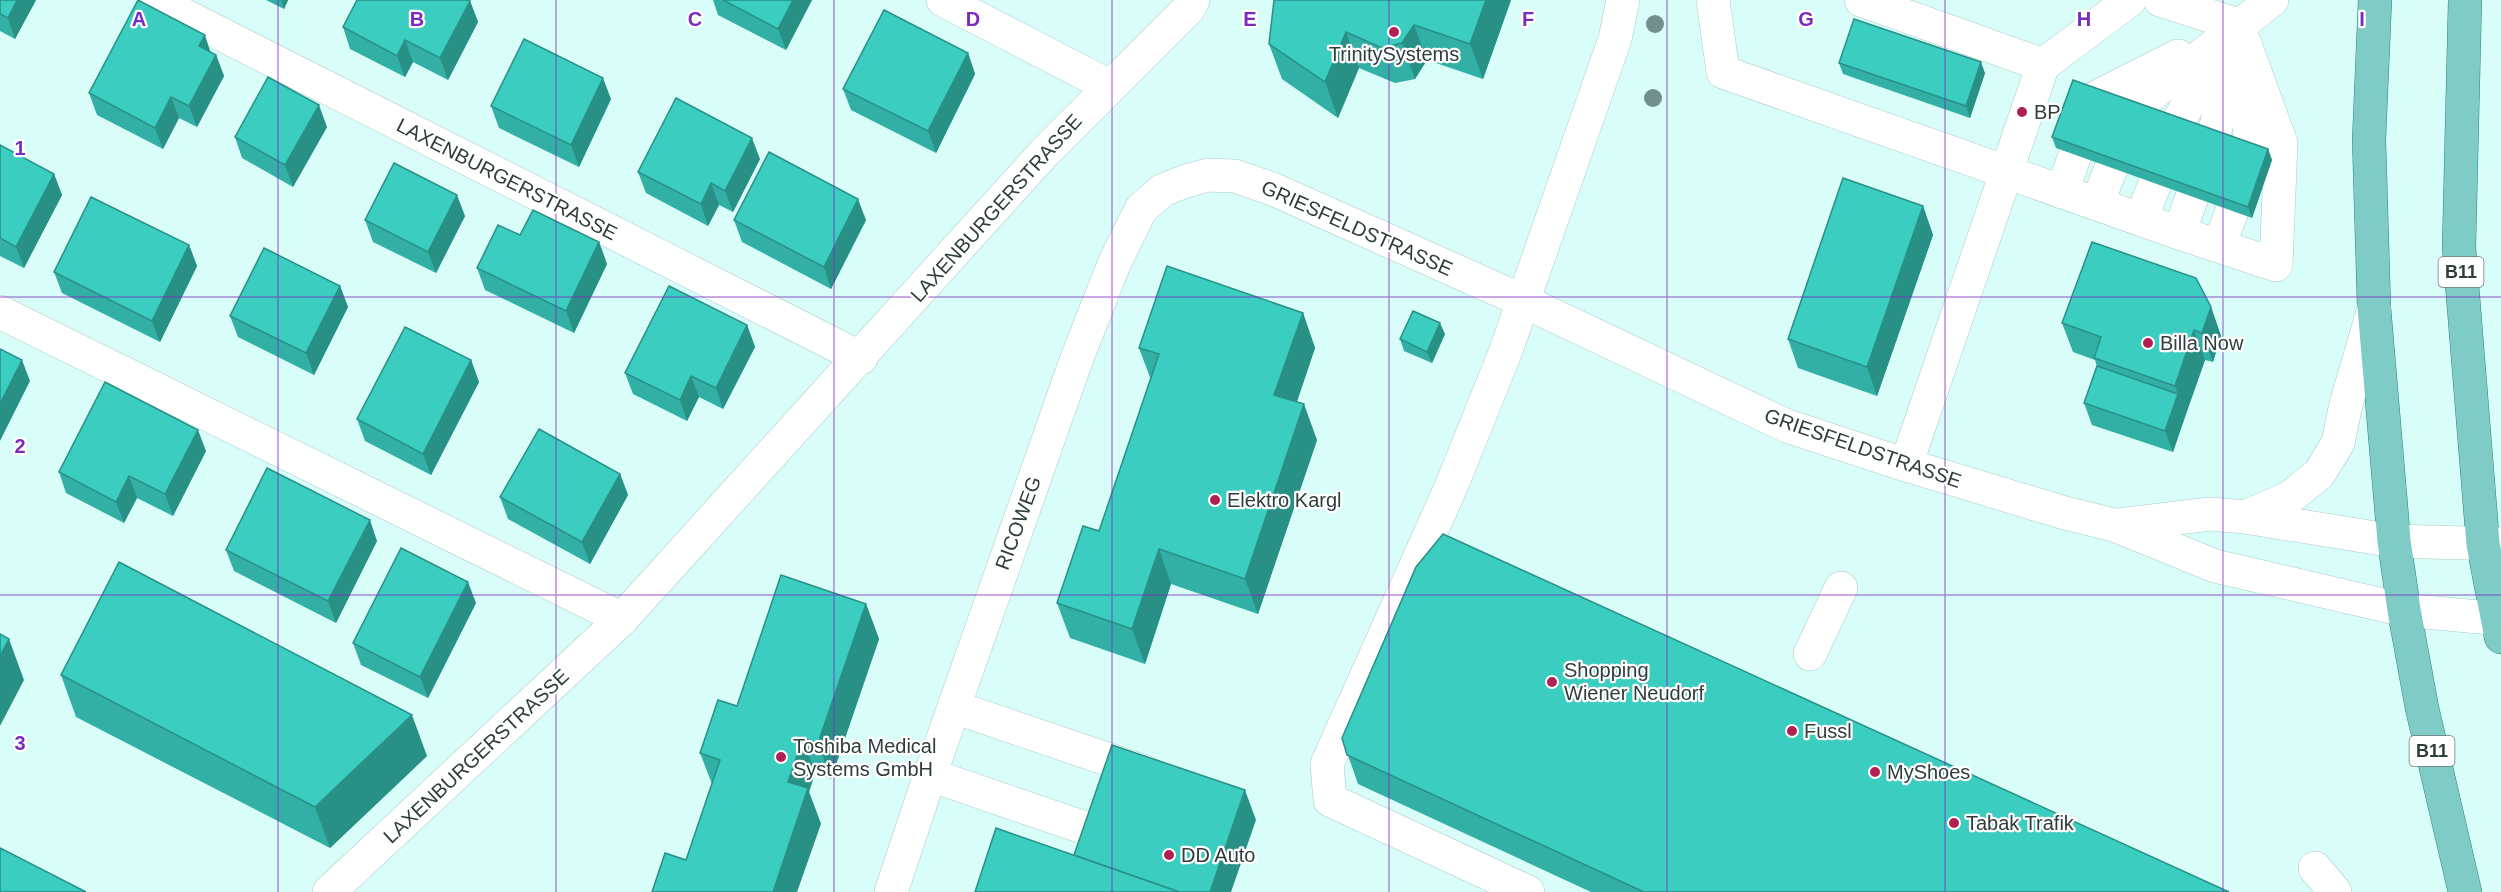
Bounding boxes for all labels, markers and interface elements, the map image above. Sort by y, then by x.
text: A [132,8,146,30]
text: B [410,8,424,30]
text: C [688,8,702,30]
text: D [966,8,980,30]
text: E [1243,8,1257,30]
text: F [1522,8,1534,30]
text: G [1798,8,1814,30]
text: H [2077,8,2091,30]
text: I [2359,8,2365,30]
marker: TrinitySystems [1387,25,1401,39]
place label: TrinitySystems [1329,43,1459,65]
place label: BP [2034,101,2061,123]
marker: BP [2015,105,2029,119]
street label: LAXENBURGERSTRASSE [906,110,1086,306]
street label: LAXENBURGERSTRASSE [393,114,621,244]
text: 1 [14,137,26,159]
street label: GRIESFELDSTRASSE [1258,176,1456,280]
road number: B11 [2438,257,2484,287]
place label: Billa Now [2160,332,2244,354]
marker: Billa Now [2141,336,2155,350]
street label: GRIESFELDSTRASSE [1762,404,1964,492]
text: 2 [14,435,26,457]
street label: RICOWEG [991,473,1045,573]
place label: Elektro Kargl [1227,489,1342,511]
marker: Elektro Kargl [1208,493,1222,507]
place label: Shopping Wiener Neudorf [1564,659,1705,704]
street label: LAXENBURGERSTRASSE [379,665,573,847]
marker: Shopping Wiener Neudorf [1545,675,1559,689]
place label: Fussl [1804,720,1852,742]
marker: Fussl [1785,724,1799,738]
text: 3 [14,732,26,754]
place label: Toshiba Medical Systems GmbH [793,735,936,780]
road number: B11 [2410,736,2454,766]
marker: Toshiba Medical Systems GmbH [774,750,788,764]
place label: MyShoes [1887,761,1970,783]
marker: MyShoes [1868,765,1882,779]
place label: Tabak Trafik [1966,812,2075,834]
marker: Tabak Trafik [1947,816,1961,830]
place label: DD Auto [1181,844,1255,866]
marker: DD Auto [1162,848,1176,862]

